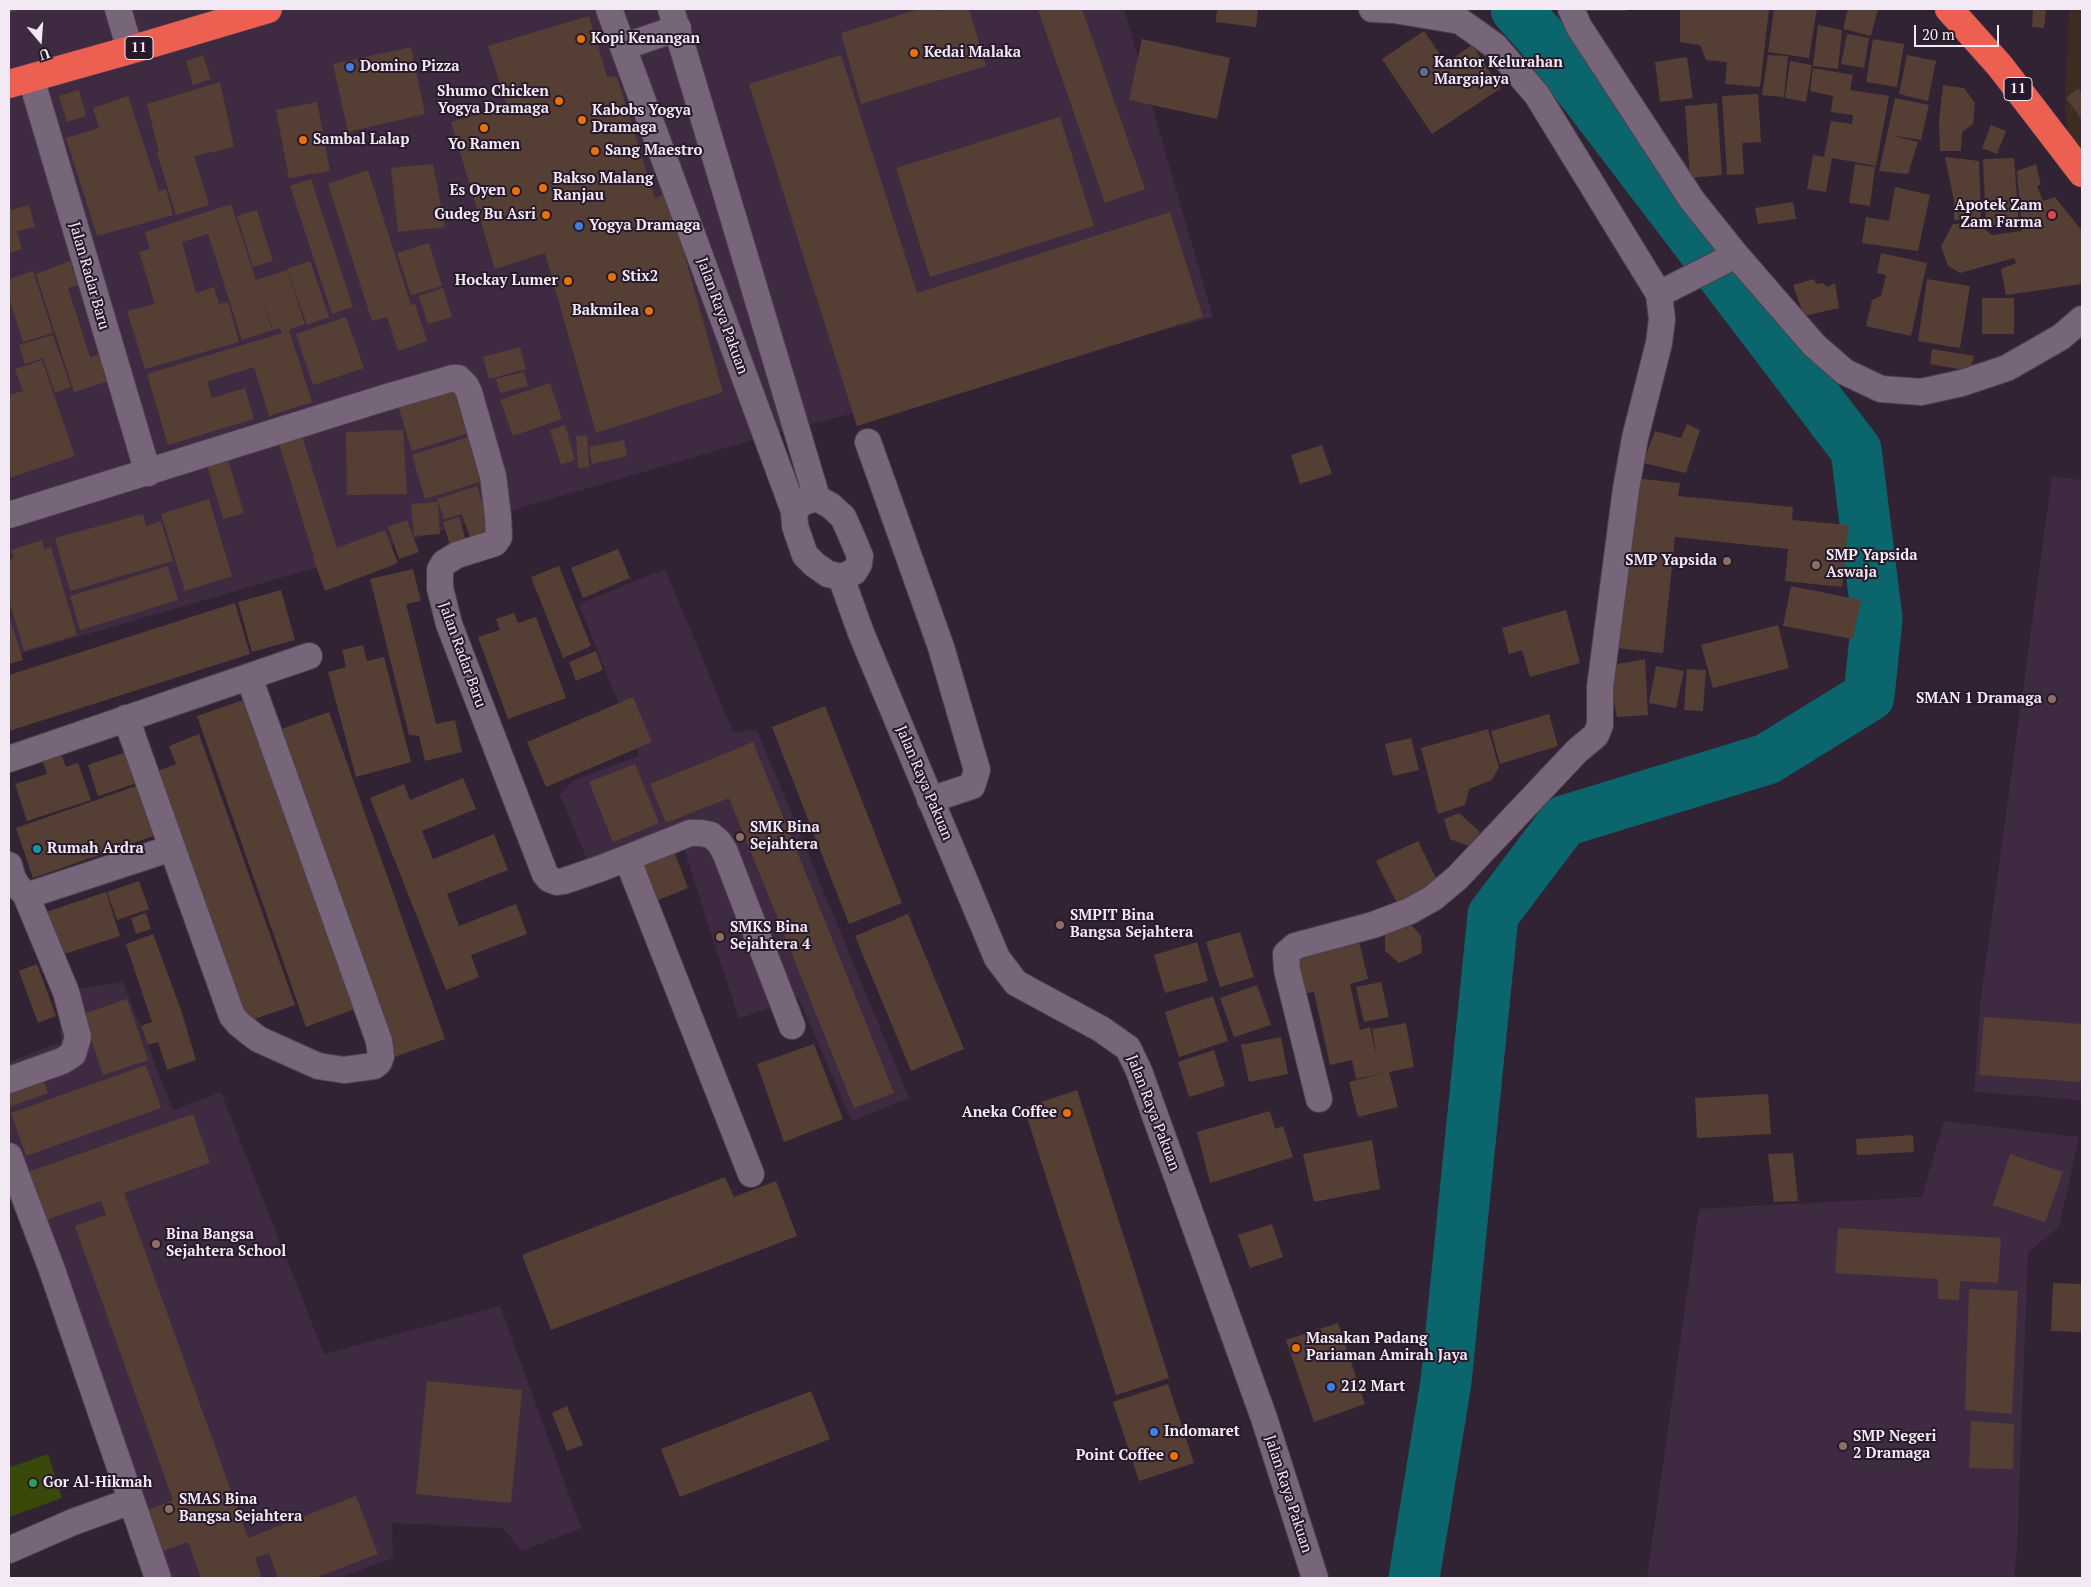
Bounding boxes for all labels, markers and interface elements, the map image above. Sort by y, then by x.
north arrow [15,15,65,65]
scale bar [1916,15,2001,47]
text: 20 m [1922,24,1955,44]
place label: Kopi Kenangan [591,30,700,48]
marker: Kopi Kenangan [575,33,587,45]
road number: 11 [125,36,153,59]
text: U [37,44,52,65]
place label: Kedai Malaka [924,44,1021,62]
marker: Kedai Malaka [908,47,920,59]
place label: Kantor Kelurahan Margajaya [1434,54,1563,89]
place label: Domino Pizza [360,58,460,76]
marker: Domino Pizza [344,61,356,73]
marker: Kantor Kelurahan Margajaya [1418,66,1430,78]
road number: 11 [2004,78,2032,100]
place label: Shumo Chicken Yogya Dramaga [437,83,549,118]
marker: Shumo Chicken Yogya Dramaga [553,95,565,107]
place label: Kabobs Yogya Dramaga [592,102,691,137]
marker: Kabobs Yogya Dramaga [576,114,588,126]
marker: Yo Ramen [478,122,490,134]
place label: Sambal Lalap [313,131,409,149]
marker: Sambal Lalap [297,134,309,146]
place label: Yo Ramen [448,136,520,154]
place label: Sang Maestro [605,142,702,160]
marker: Sang Maestro [589,145,601,157]
place label: Bakso Malang Ranjau [553,170,653,205]
place label: Es Oyen [449,182,506,200]
marker: Bakso Malang Ranjau [537,182,549,194]
marker: Es Oyen [510,185,522,197]
place label: Apotek Zam Zam Farma [1955,197,2042,232]
place label: Gudeg Bu Asri [434,206,536,224]
marker: Gudeg Bu Asri [540,209,552,221]
marker: Apotek Zam Zam Farma [2046,209,2058,221]
place label: Yogya Dramaga [589,217,701,235]
street label: Jalan Radar Baru [65,220,113,332]
marker: Yogya Dramaga [573,220,585,232]
street label: Jalan Raya Pakuan [693,255,751,377]
place label: Stix2 [622,268,658,286]
marker: Stix2 [606,271,618,283]
place label: Hockay Lumer [455,272,558,290]
marker: Hockay Lumer [562,275,574,287]
place label: Bakmilea [572,302,639,320]
marker: Bakmilea [643,305,655,317]
place label: SMP Yapsida Aswaja [1826,547,1918,582]
place label: SMP Yapsida [1625,552,1717,570]
marker: SMP Yapsida [1721,555,1733,567]
marker: SMP Yapsida Aswaja [1810,559,1822,571]
street label: Jalan Radar Baru [435,600,489,710]
place label: SMAN 1 Dramaga [1916,690,2042,708]
marker: SMAN 1 Dramaga [2046,693,2058,705]
street label: Jalan Raya Pakuan [892,723,956,843]
place label: SMK Bina Sejahtera [750,819,820,854]
marker: SMK Bina Sejahtera [734,831,746,843]
place label: Rumah Ardra [47,840,144,858]
marker: Rumah Ardra [31,843,43,855]
place label: SMPIT Bina Bangsa Sejahtera [1070,907,1193,942]
place label: SMKS Bina Sejahtera 4 [730,919,811,954]
marker: SMPIT Bina Bangsa Sejahtera [1054,919,1066,931]
marker: SMKS Bina Sejahtera 4 [714,931,726,943]
street label: Jalan Raya Pakuan [1123,1053,1183,1173]
place label: Aneka Coffee [962,1104,1057,1122]
marker: Aneka Coffee [1061,1107,1073,1119]
place label: Bina Bangsa Sejahtera School [166,1226,286,1261]
marker: Bina Bangsa Sejahtera School [150,1238,162,1250]
place label: Masakan Padang Pariaman Amirah Jaya [1306,1330,1468,1365]
marker: Masakan Padang Pariaman Amirah Jaya [1290,1342,1302,1354]
place label: 212 Mart [1341,1378,1405,1396]
marker: 212 Mart [1325,1381,1337,1393]
place label: Indomaret [1164,1423,1240,1441]
marker: Indomaret [1148,1426,1160,1438]
place label: SMP Negeri 2 Dramaga [1853,1428,1936,1463]
street label: Jalan Raya Pakuan [1260,1433,1316,1555]
marker: SMP Negeri 2 Dramaga [1837,1440,1849,1452]
place label: Point Coffee [1076,1447,1164,1465]
marker: Point Coffee [1168,1450,1180,1462]
place label: Gor Al-Hikmah [43,1474,152,1492]
marker: Gor Al-Hikmah [27,1477,39,1489]
place label: SMAS Bina Bangsa Sejahtera [179,1491,302,1526]
marker: SMAS Bina Bangsa Sejahtera [163,1503,175,1515]

